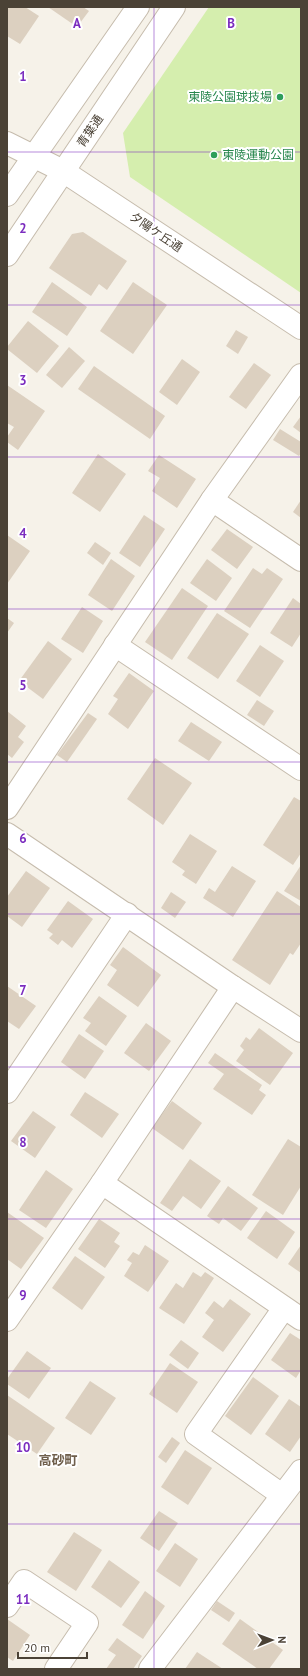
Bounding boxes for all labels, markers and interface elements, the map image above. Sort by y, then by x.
text: A [73,15,81,32]
text: B [227,15,235,32]
text: 1 [19,68,27,85]
place label: 東陵公園球技場 [188,89,272,104]
marker: 東陵公園球技場 [275,92,285,102]
street label: 青葉通 [73,112,106,150]
place label: 東陵運動公園 [222,147,294,162]
marker: 東陵運動公園 [209,150,219,160]
street label: 夕陽ケ丘通 [127,209,185,255]
text: 2 [19,220,27,237]
text: 3 [19,372,27,389]
text: 4 [19,525,27,542]
text: 5 [19,677,27,694]
text: 6 [19,830,27,847]
text: 7 [19,982,27,999]
text: 8 [19,1134,27,1151]
text: 9 [19,1287,27,1304]
text: 10 [16,1439,30,1456]
district label: 高砂町 [38,1452,78,1469]
text: 11 [16,1591,30,1608]
north arrow [252,1620,292,1660]
scale bar [18,1634,87,1660]
text: N [275,1636,289,1644]
text: 20 m [24,1640,50,1655]

